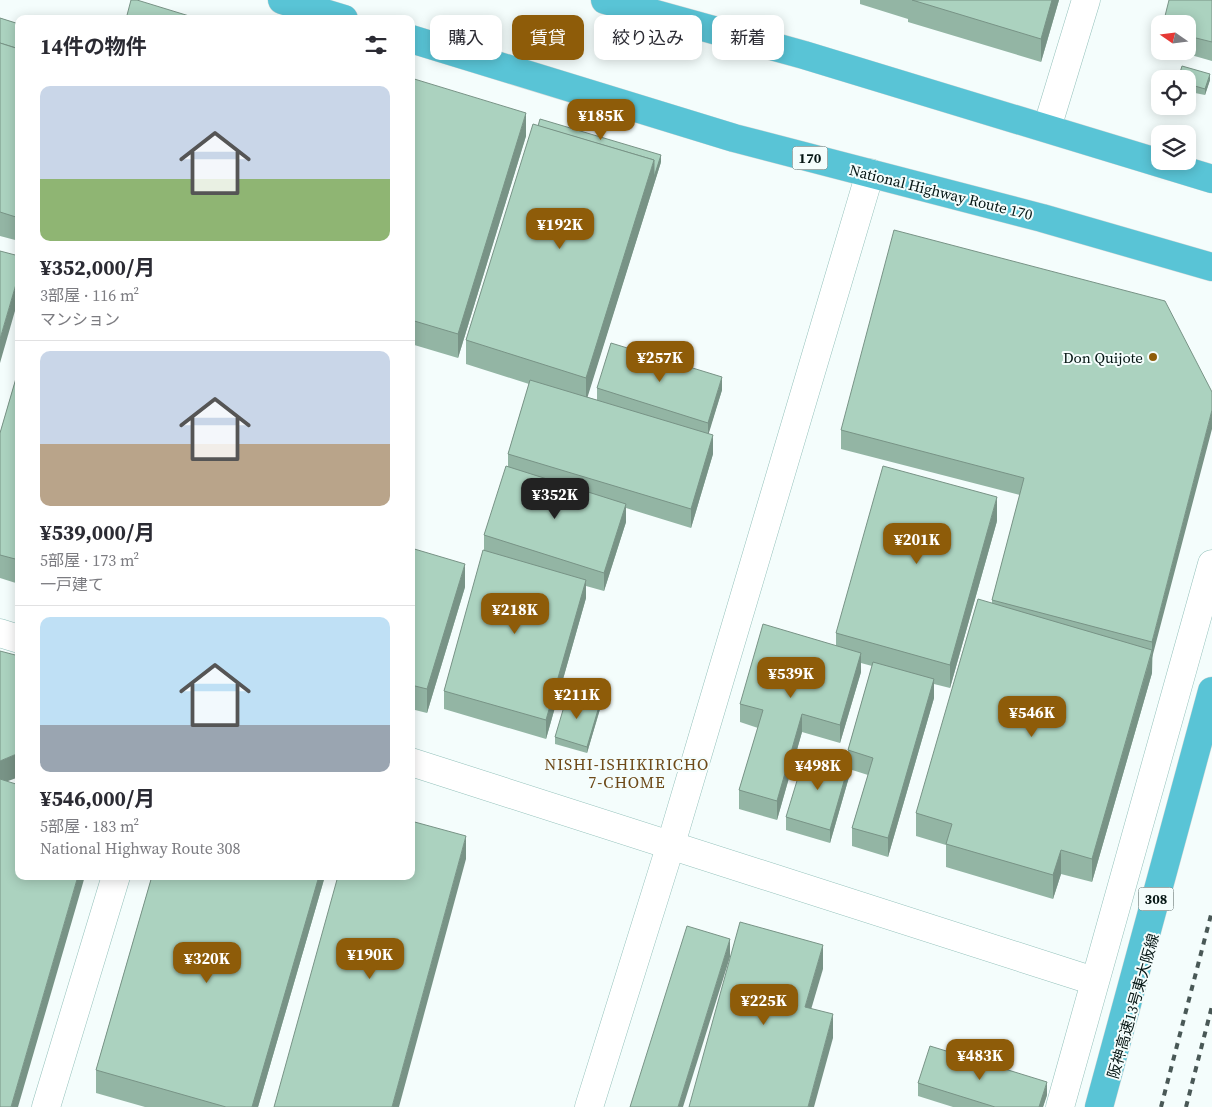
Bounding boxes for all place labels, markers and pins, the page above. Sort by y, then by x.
pin: ¥185K [566,98,636,141]
pin: ¥192K [525,208,595,250]
pin: ¥257K [625,340,695,383]
place label: Don Quijote [1063,347,1143,368]
marker: Don Quijote [1147,351,1159,363]
pin: ¥352K [520,478,590,520]
pin: ¥201K [882,522,952,565]
pin: ¥218K [480,592,550,635]
pin: ¥539K [756,656,826,699]
pin: ¥211K [542,678,612,720]
pin: ¥546K [997,696,1067,738]
pin: ¥498K [783,748,853,791]
pin: ¥190K [335,938,405,980]
pin: ¥320K [172,942,242,984]
pin: ¥225K [729,984,799,1026]
pin: ¥483K [945,1038,1015,1081]

